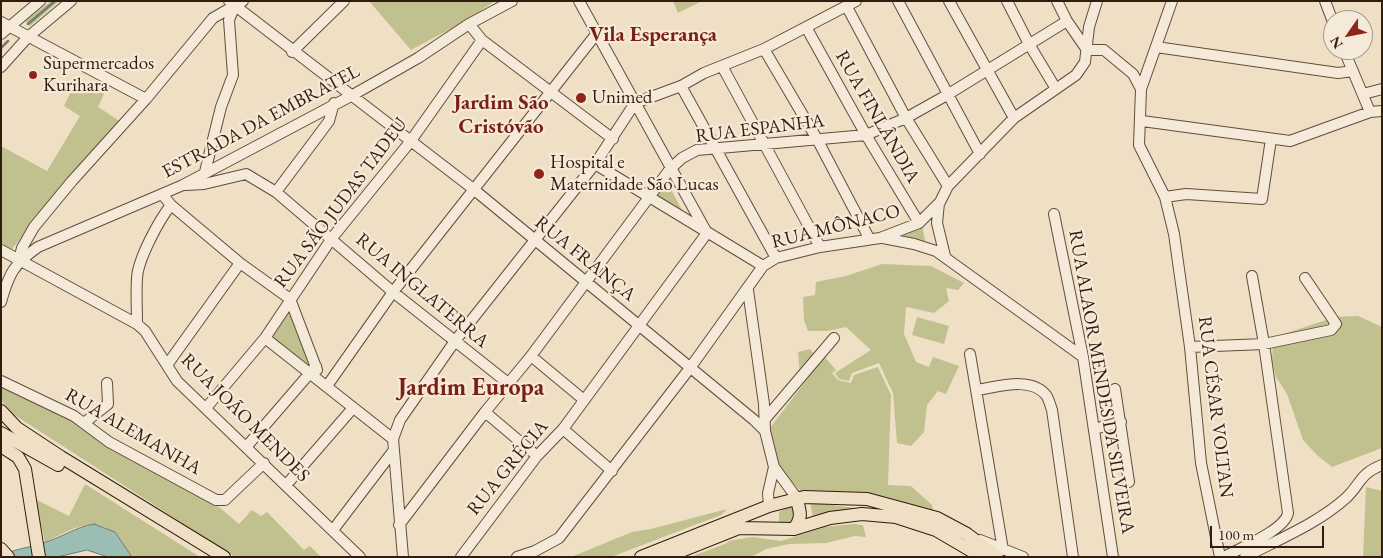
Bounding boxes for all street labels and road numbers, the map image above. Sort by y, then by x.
street label: RUA FINLÂNDIA [830,47,924,187]
street label: ESTRADA DA EMBRATEL [158,60,364,184]
street label: RUA ESPANHA [694,110,826,148]
street label: RUA SÃO JUDAS TADEU [269,113,413,293]
street label: RUA MÔNACO [769,200,903,254]
street label: RUA FRANÇA [530,211,640,307]
street label: RUA ALAOR MENDES DA SILVEIRA [1063,228,1139,536]
street label: RUA INGLATERRA [351,229,493,353]
street label: RUA CÉSAR VOLTAN [1193,315,1237,499]
street label: RUA JOÃO MENDES [176,349,314,487]
street label: RUA ALEMANHA [61,384,205,480]
street label: RUA GRÉCIA [463,416,553,520]

